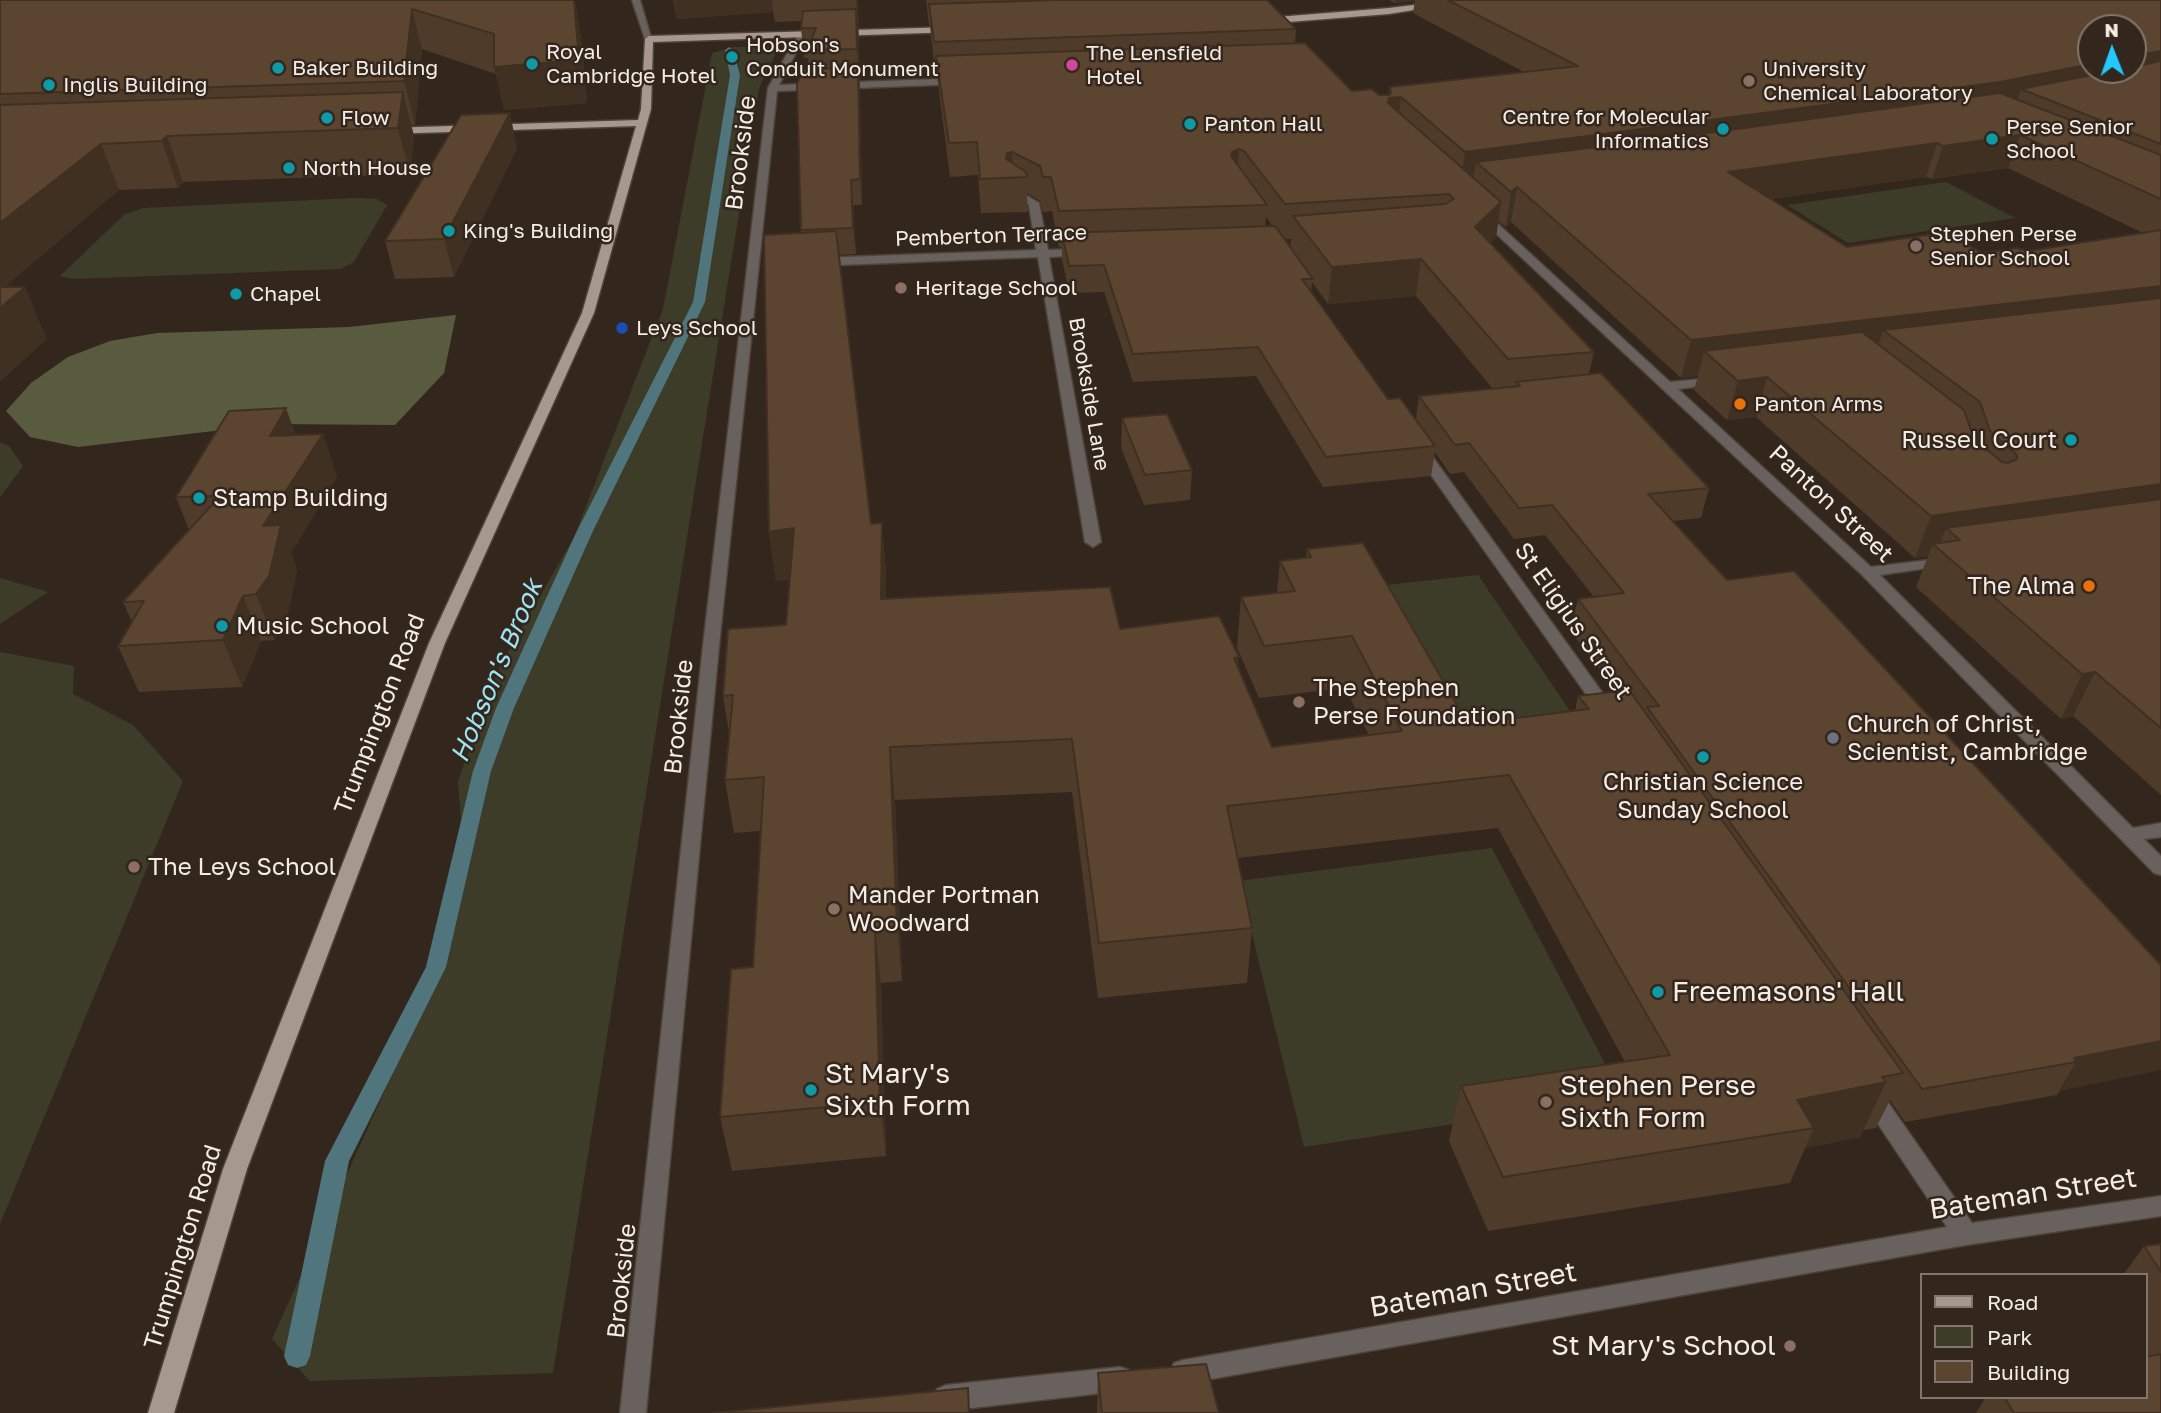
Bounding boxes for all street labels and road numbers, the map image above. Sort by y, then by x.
street label: Brookside [720,94,762,212]
street label: Pemberton Terrace [895,220,1087,252]
street label: Brookside Lane [1063,315,1115,473]
street label: Panton Street [1763,439,1899,569]
street label: St Eligius Street [1508,537,1638,705]
street label: Trumpington Road [329,610,431,818]
street label: Brookside [659,658,699,776]
street label: Trumpington Road [138,1141,228,1353]
street label: Bateman Street [1927,1161,2139,1227]
street label: Brookside [602,1222,642,1340]
street label: Bateman Street [1367,1255,1579,1325]

